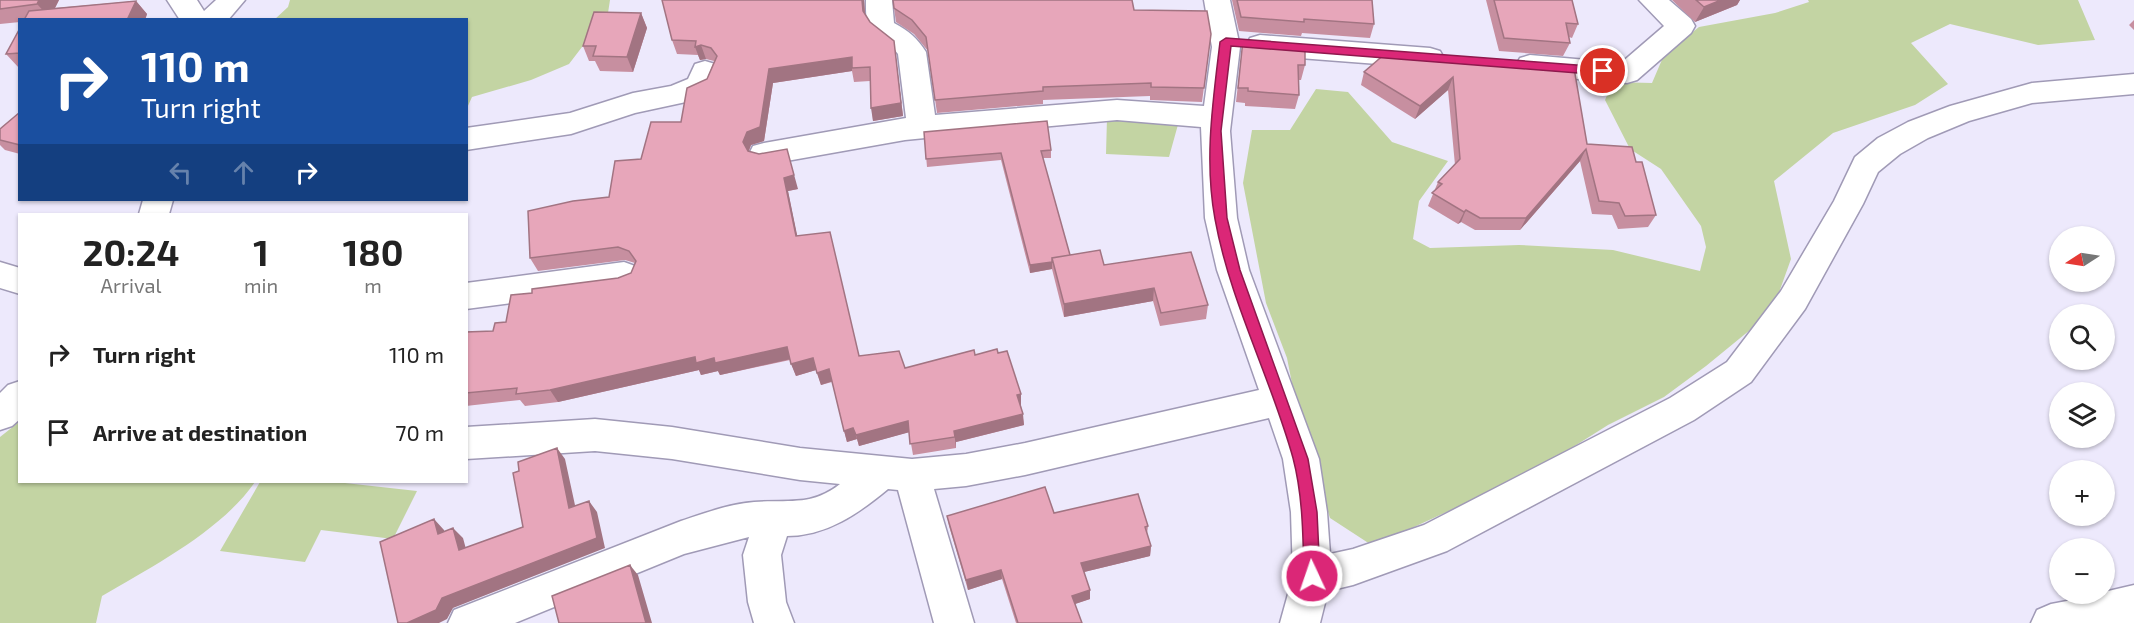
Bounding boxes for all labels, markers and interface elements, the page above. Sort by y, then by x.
text: 110 m [141,40,250,90]
icon: right [42,42,120,120]
pin [1577,45,1628,96]
icon: arrive [1586,54,1619,87]
text: Turn right [141,91,261,123]
icon: left [164,156,197,189]
icon: ahead [227,156,260,189]
icon: right [290,156,323,189]
north arrow [2049,226,2115,292]
map controls [2049,226,2115,604]
text: 20:24 [83,230,179,273]
text: 1 [253,230,269,273]
text: 180 [343,230,403,273]
text: Arrival [101,273,161,297]
text: min [244,273,278,297]
text: m [364,273,382,297]
button: search [2049,304,2115,370]
icon: right [42,338,75,371]
text: Turn right [93,341,195,367]
text: 110 m [389,341,444,367]
button: layers [2049,382,2115,448]
icon: arrive [42,416,75,449]
text: Arrive at destination [93,419,307,445]
text: 70 m [395,419,444,445]
button: + [2049,460,2115,526]
button: − [2049,538,2115,604]
position arrow [1280,544,1344,608]

